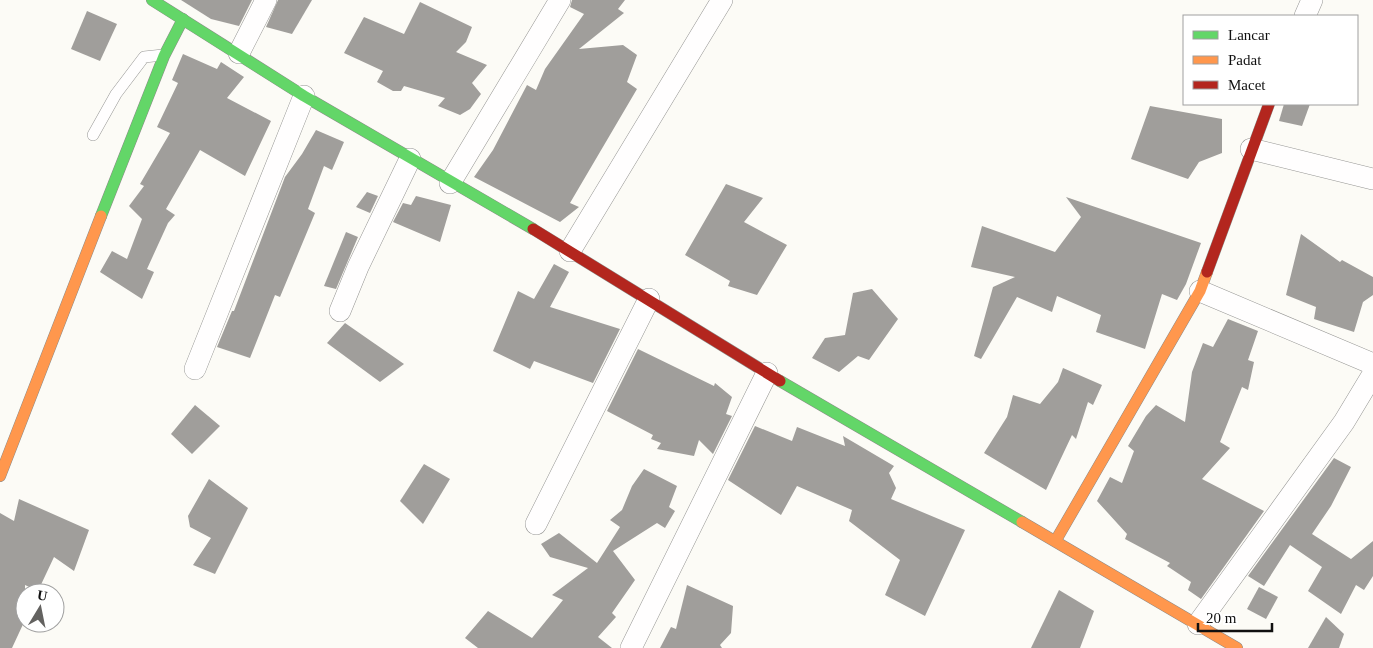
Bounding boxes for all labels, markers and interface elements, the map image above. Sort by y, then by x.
legend [1183,15,1358,105]
text: Lancar [1228,27,1270,43]
text: Padat [1228,52,1262,68]
text: Macet [1228,77,1266,93]
north arrow [15,583,65,633]
text: U [36,587,48,604]
scale bar [1198,600,1272,632]
text: 20 m [1206,610,1237,626]

